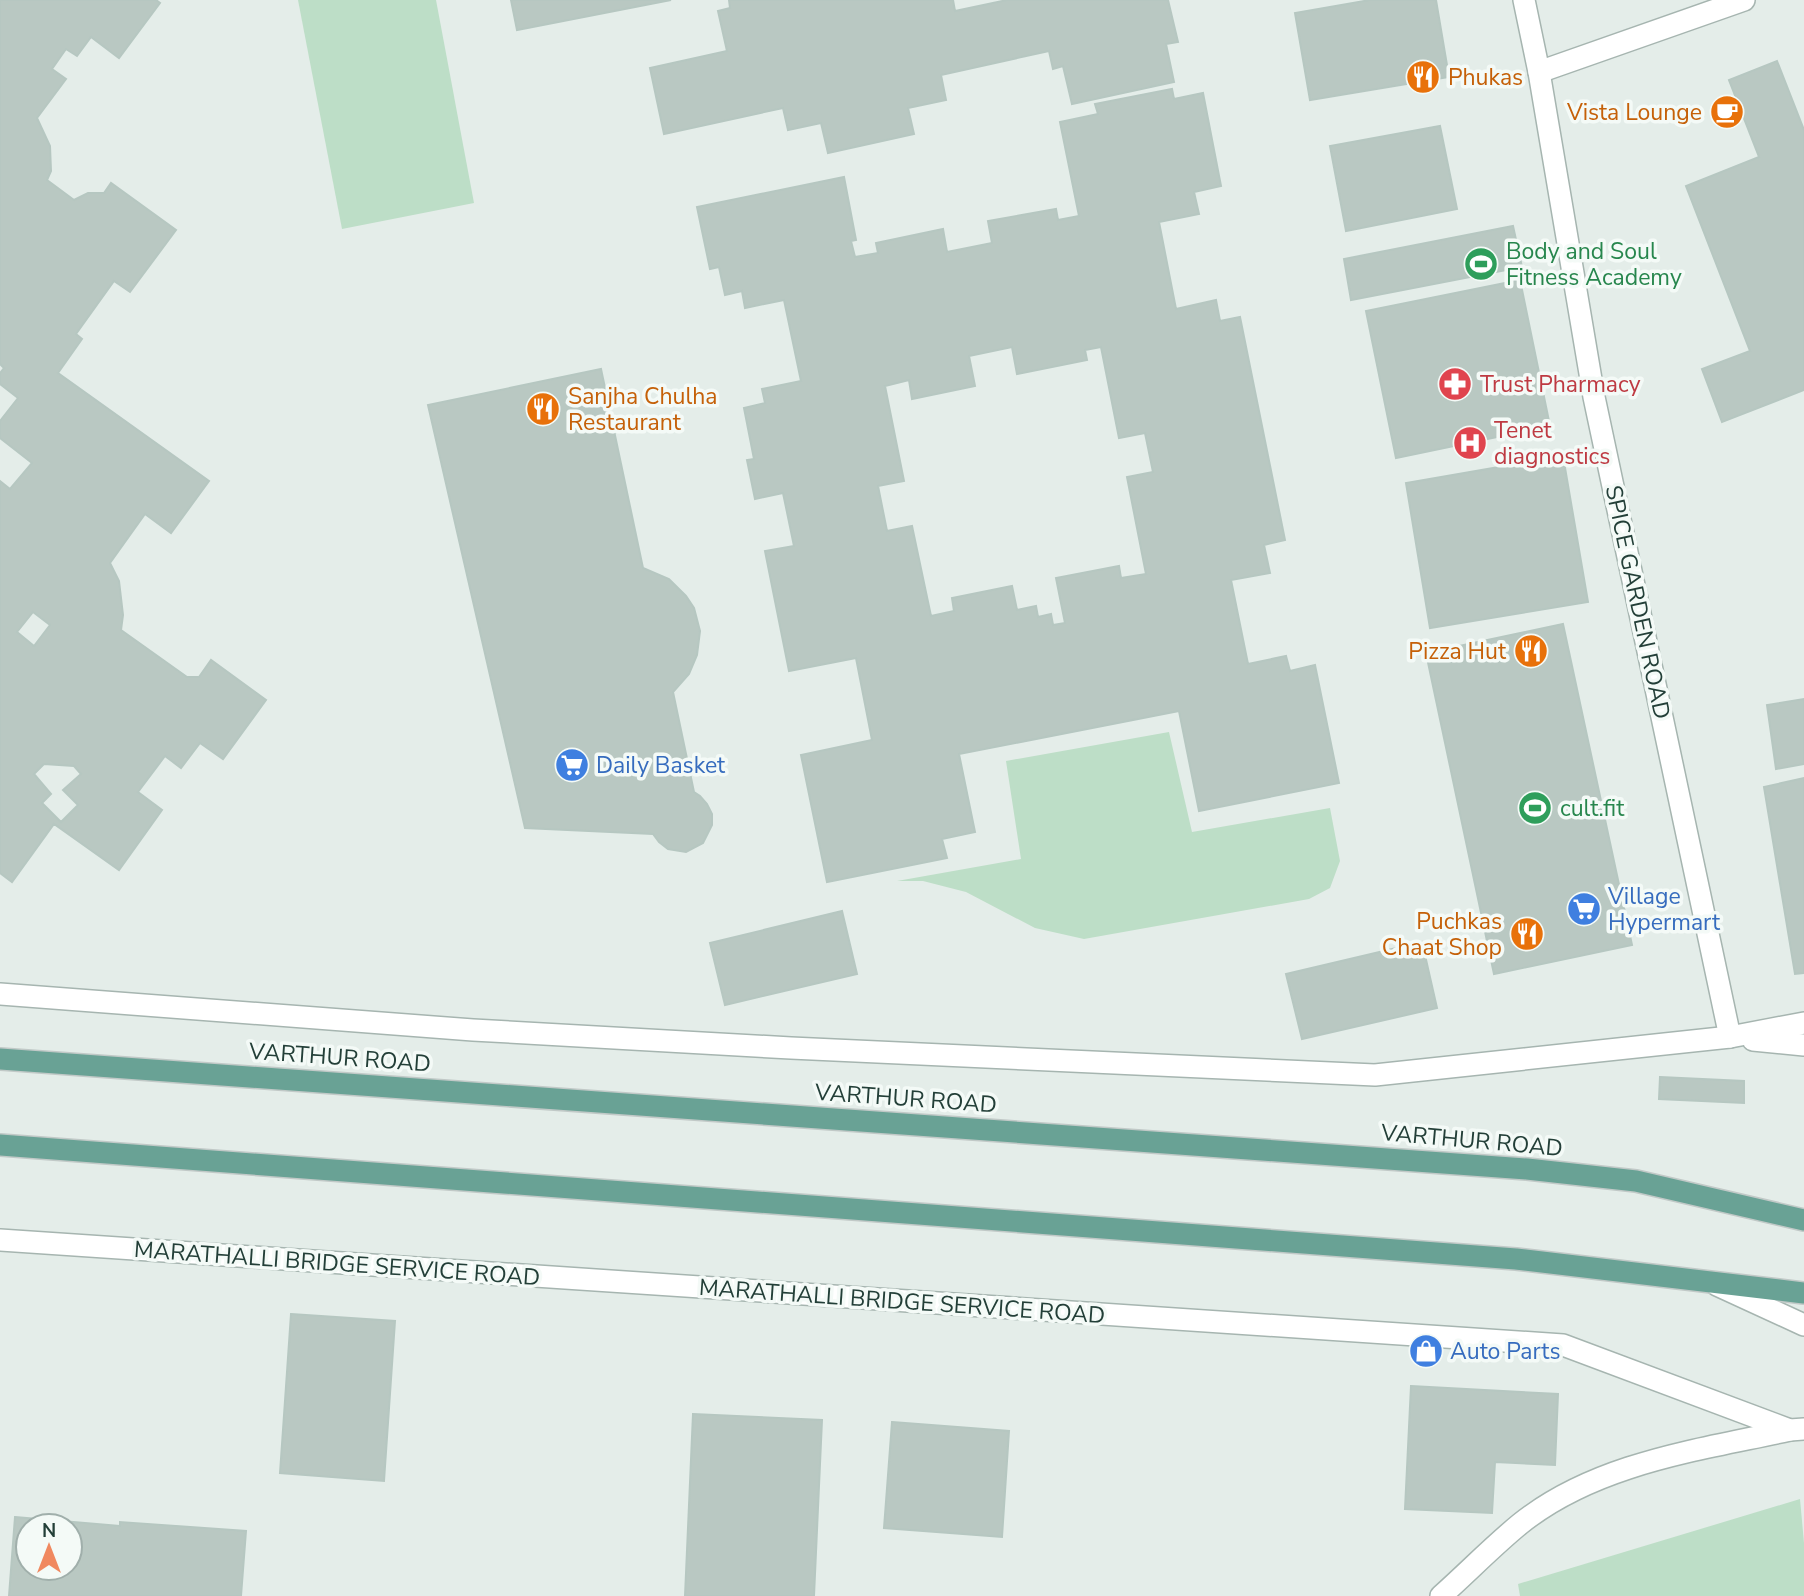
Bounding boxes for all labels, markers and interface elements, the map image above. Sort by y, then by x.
restaurant icon: Phukas [1404,58,1442,96]
place label: Phukas [1448,62,1523,93]
cafe icon: Vista Lounge [1708,93,1746,131]
place label: Vista Lounge [1566,97,1702,128]
place label: Body and Soul Fitness Academy [1506,236,1682,293]
sports icon: Body and Soul Fitness Academy [1462,245,1500,283]
pharmacy icon: Trust Pharmacy [1436,365,1474,403]
place label: Trust Pharmacy [1480,369,1641,400]
place label: Sanjha Chulha Restaurant [568,381,718,438]
restaurant icon: Sanjha Chulha Restaurant [524,390,562,428]
place label: Tenet diagnostics [1494,415,1610,472]
hospital icon: Tenet diagnostics [1451,424,1489,462]
street label: SPICE GARDEN ROAD [1598,482,1677,722]
restaurant icon: Pizza Hut [1512,632,1550,670]
place label: Pizza Hut [1408,636,1507,667]
supermarket icon: Daily Basket [553,746,591,784]
place label: Daily Basket [596,750,726,781]
sports icon: cult.fit [1516,789,1554,827]
place label: cult.fit [1560,793,1625,824]
place label: Village Hypermart [1607,881,1721,938]
supermarket icon: Village Hypermart [1565,890,1603,928]
place label: Puchkas Chaat Shop [1382,906,1502,963]
restaurant icon: Puchkas Chaat Shop [1508,915,1546,953]
street label: VARTHUR ROAD [247,1036,432,1079]
street label: VARTHUR ROAD [813,1077,998,1120]
street label: VARTHUR ROAD [1379,1117,1564,1164]
street label: MARATHALLI BRIDGE SERVICE ROAD [133,1234,541,1293]
street label: MARATHALLI BRIDGE SERVICE ROAD [698,1272,1106,1331]
shop icon: Auto Parts [1407,1332,1445,1370]
place label: Auto Parts [1450,1336,1560,1367]
north arrow [14,1512,84,1582]
text: N [42,1518,56,1544]

